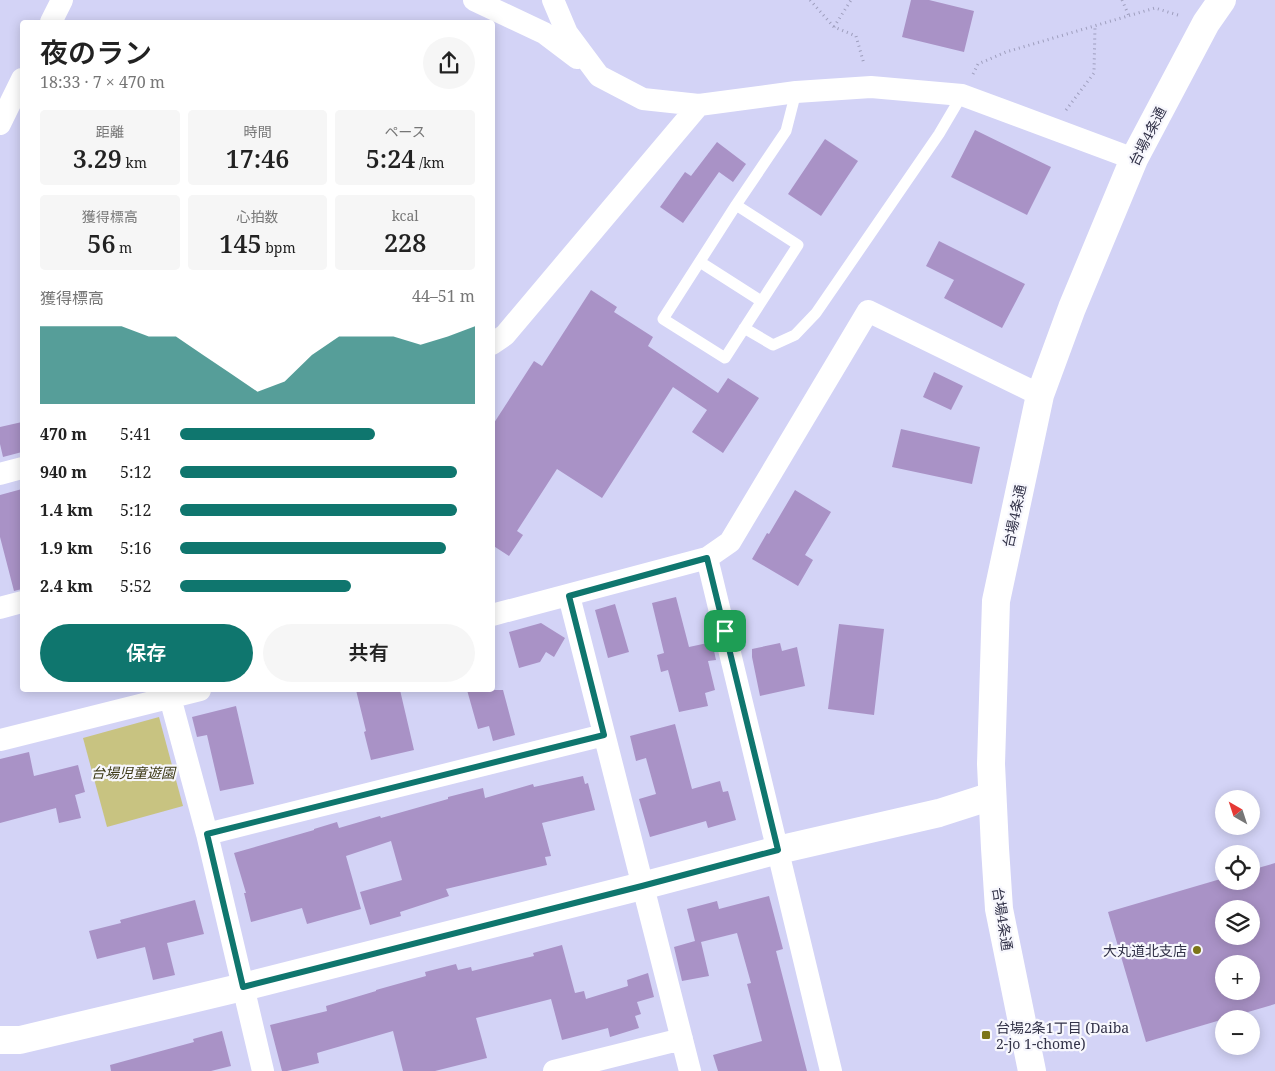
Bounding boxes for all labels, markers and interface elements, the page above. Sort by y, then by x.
text: 夜のラン [40,33,152,71]
button: share [423,37,475,89]
text: 18:33 · 7 × 470 m [40,71,165,93]
street label: 台場4条通 [1124,103,1170,169]
text: 距離 [96,122,124,141]
text: 時間 [243,122,271,141]
text: ペース [385,122,426,141]
text: 3.29 [73,141,122,175]
text: 17:46 [226,141,289,175]
text: 5:24 [366,141,415,175]
text: km [122,153,147,172]
text: /km [415,153,445,172]
text: kcal [392,206,419,225]
text: 獲得標高 [82,207,138,226]
text: 心拍数 [236,207,278,226]
text: 228 [384,225,426,259]
text: 56 [87,226,115,260]
text: 145 [219,226,262,260]
text: m [115,238,132,257]
text: bpm [262,238,296,257]
text: 44–51 m [412,285,475,307]
text: 獲得標高 [40,287,104,309]
text: 470 m [40,423,87,445]
text: 5:41 [120,423,151,445]
text: 940 m [40,461,87,483]
text: 5:12 [120,461,151,483]
street label: 台場4条通 [998,483,1030,549]
text: 1.4 km [40,499,93,521]
text: 5:12 [120,499,151,521]
text: 1.9 km [40,537,93,559]
text: 5:16 [120,537,151,559]
text: 2.4 km [40,575,93,597]
text: 5:52 [120,575,151,597]
pin [704,610,746,652]
icon: arrive [711,617,739,645]
button: 保存 [40,624,253,682]
button: 共有 [263,624,475,682]
park label: 台場児童遊園 [91,763,177,782]
north arrow [1215,790,1260,835]
map controls [1215,790,1260,1055]
button: locate [1215,845,1260,890]
street label: 台場4条通 [989,886,1017,952]
button: layers [1215,900,1260,945]
place label: 大丸道北支店 [1103,941,1187,960]
marker: 大丸道北支店 [1191,944,1203,956]
button: + [1215,955,1260,1000]
button: − [1215,1010,1260,1055]
place label: 台場2条1丁目 (Daiba 2-jo 1-chome) [996,1018,1129,1053]
marker: 台場2条1丁目 (Daiba 2-jo 1-chome) [980,1029,992,1041]

